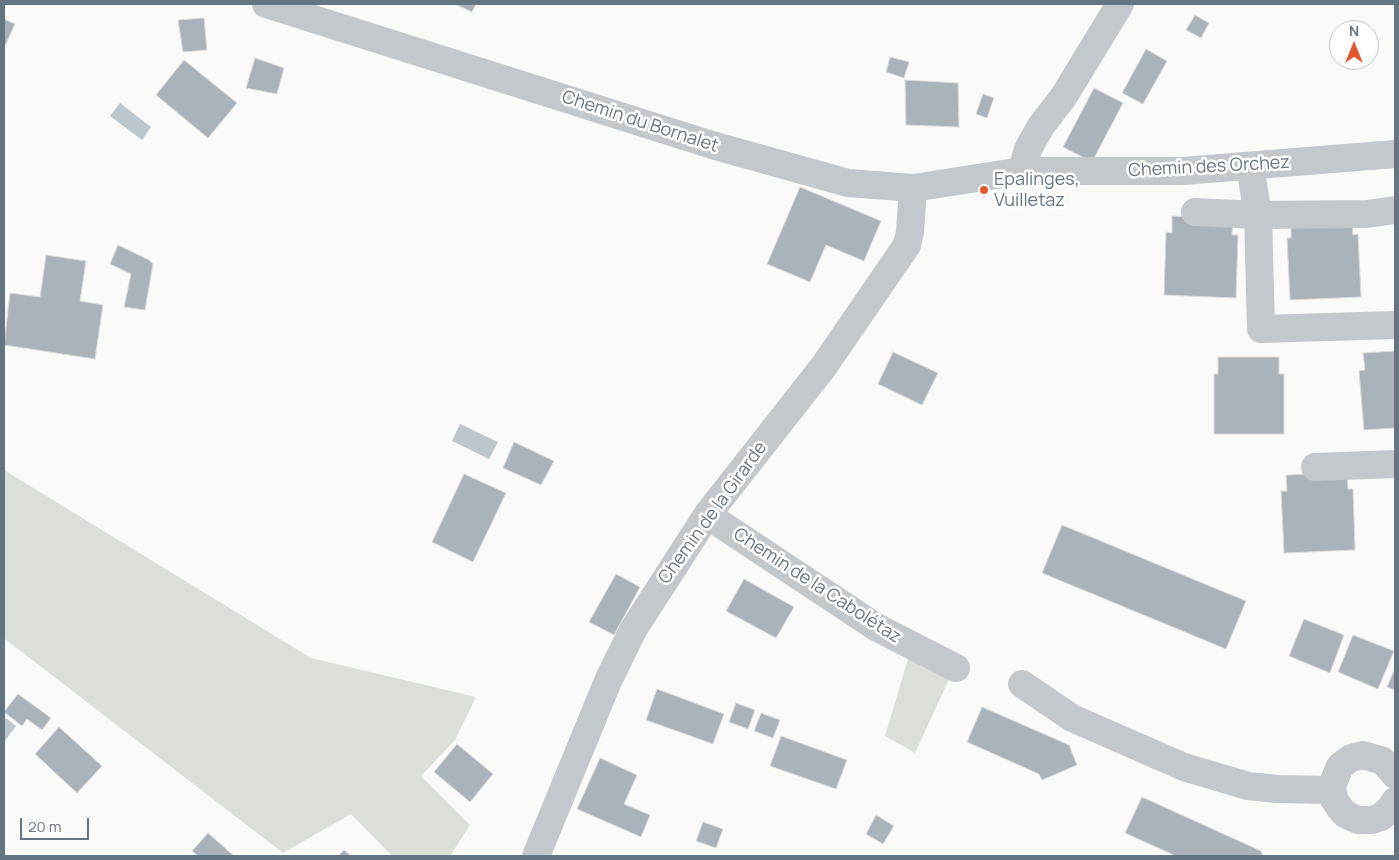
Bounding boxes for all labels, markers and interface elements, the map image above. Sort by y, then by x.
north arrow [1329,20,1379,70]
text: N [1349,21,1359,40]
street label: Chemin du Bornalet [559,86,721,158]
street label: Chemin des Orchez [1128,152,1290,182]
place label: Epalinges, Vuilletaz [994,169,1079,212]
marker: Epalinges, Vuilletaz [978,184,990,196]
street label: Chemin de la Girarde [654,438,772,588]
street label: Chemin de la Cabolétaz [729,524,905,648]
scale bar [22,808,91,840]
text: 20 m [28,816,61,837]

